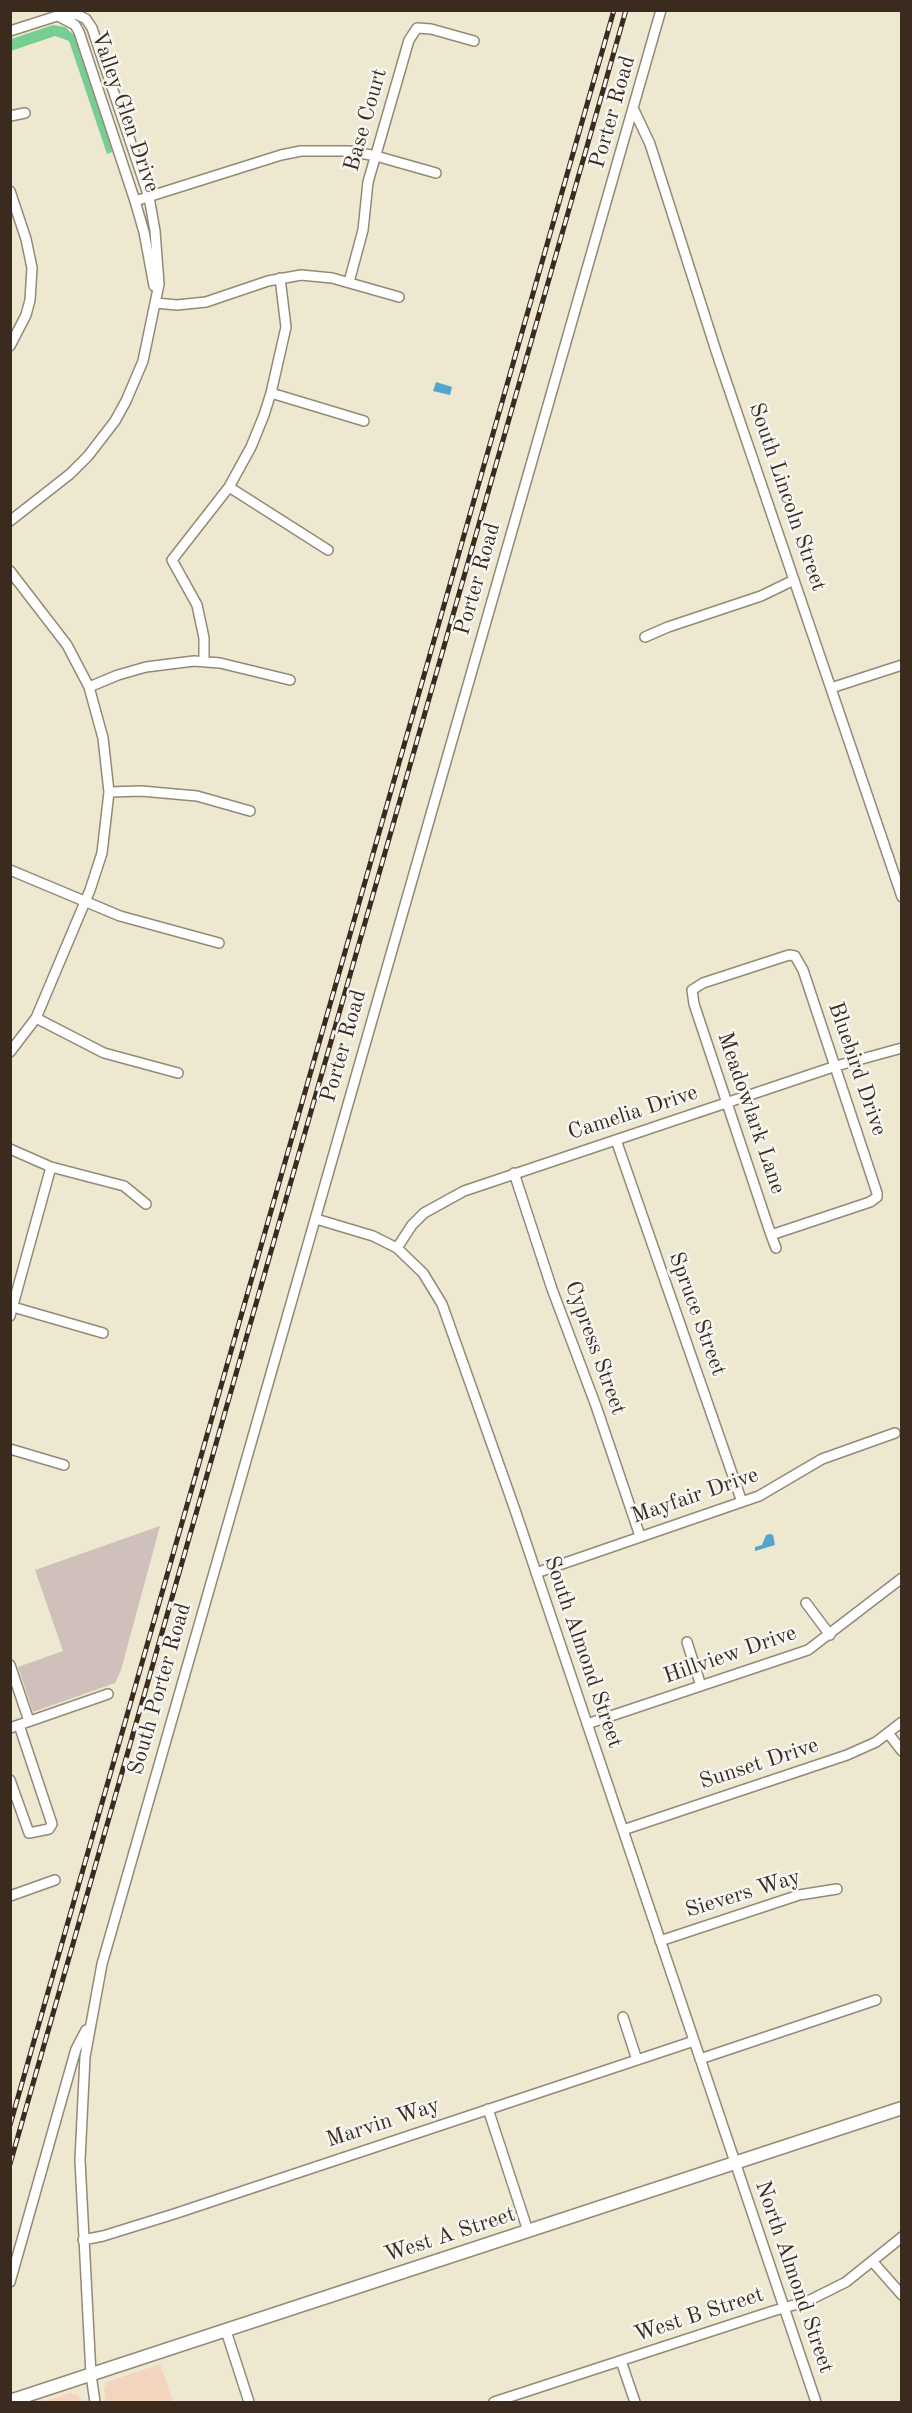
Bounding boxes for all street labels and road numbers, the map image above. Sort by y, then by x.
street label: Valley Glen Drive [85,28,165,196]
street label: Porter Road [584,53,642,171]
street label: Base Court [339,65,393,175]
street label: South Lincoln Street [742,399,832,595]
street label: Porter Road [449,520,507,638]
street label: Porter Road [315,987,373,1105]
street label: Bluebird Drive [822,999,892,1139]
street label: Meadowlark Lane [711,1029,791,1197]
street label: Camelia Drive [565,1080,701,1146]
street label: Spruce Street [662,1248,732,1380]
street label: Cypress Street [559,1277,631,1419]
street label: Mayfair Drive [628,1462,762,1530]
street label: South Almond Street [538,1553,628,1751]
street label: South Porter Road [123,1600,197,1778]
street label: Hillview Drive [660,1620,800,1690]
street label: Sunset Drive [696,1732,822,1796]
street label: Sievers Way [682,1864,804,1924]
street label: Marvin Way [323,2092,443,2154]
street label: North Almond Street [749,2177,839,2377]
street label: West A Street [381,2201,519,2269]
street label: West B Street [631,2282,767,2348]

